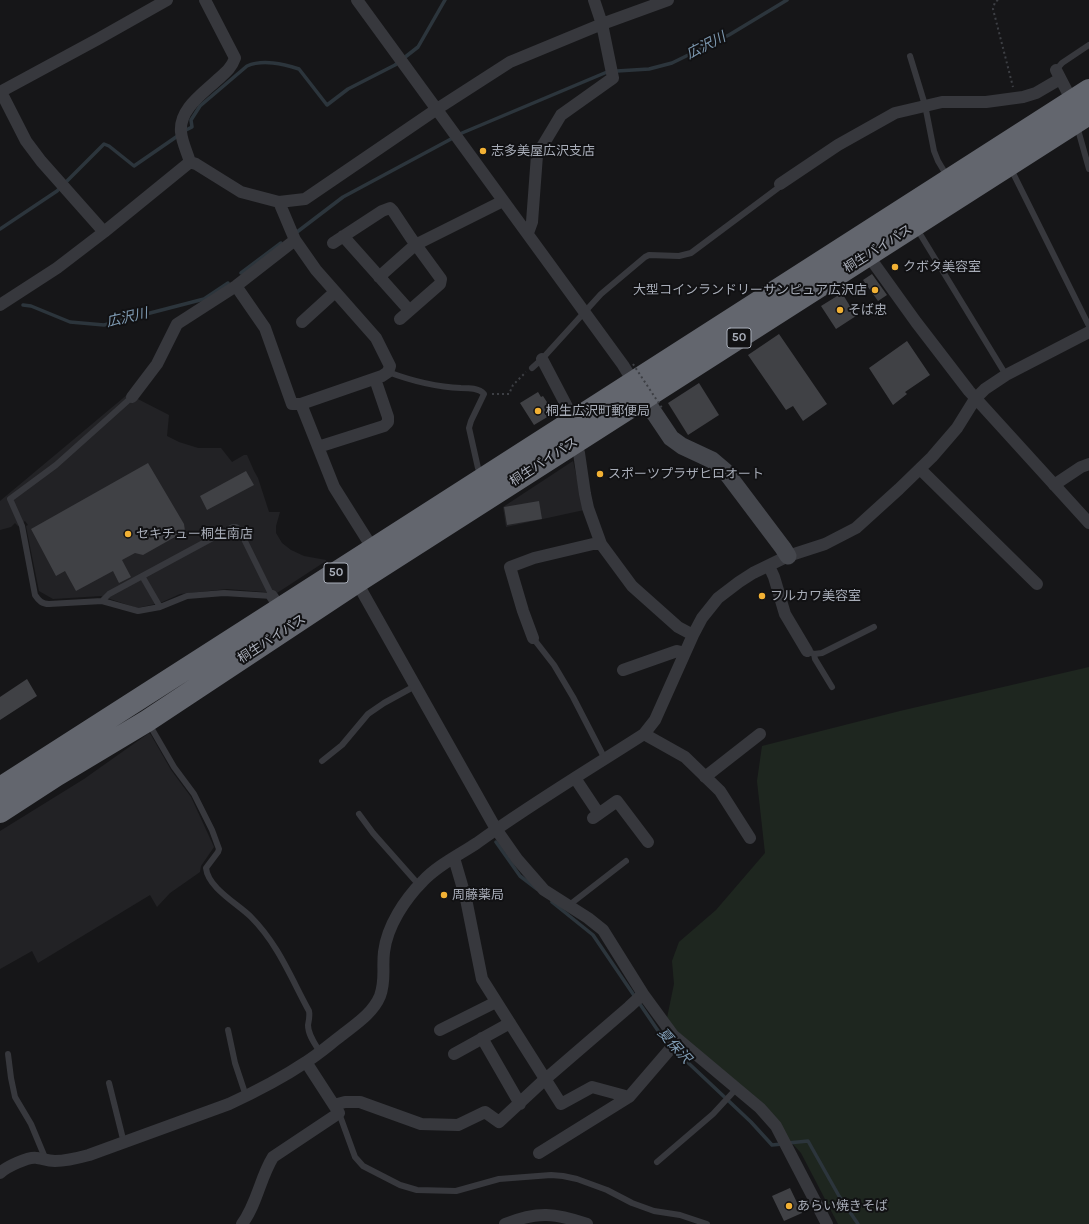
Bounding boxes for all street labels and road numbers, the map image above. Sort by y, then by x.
street label: 桐生バイパス [841,222,915,276]
road number: 50 [727,328,751,348]
street label: 桐生バイパス [507,434,581,490]
road number: 50 [324,563,348,583]
street label: 桐生バイパス [235,611,309,667]

